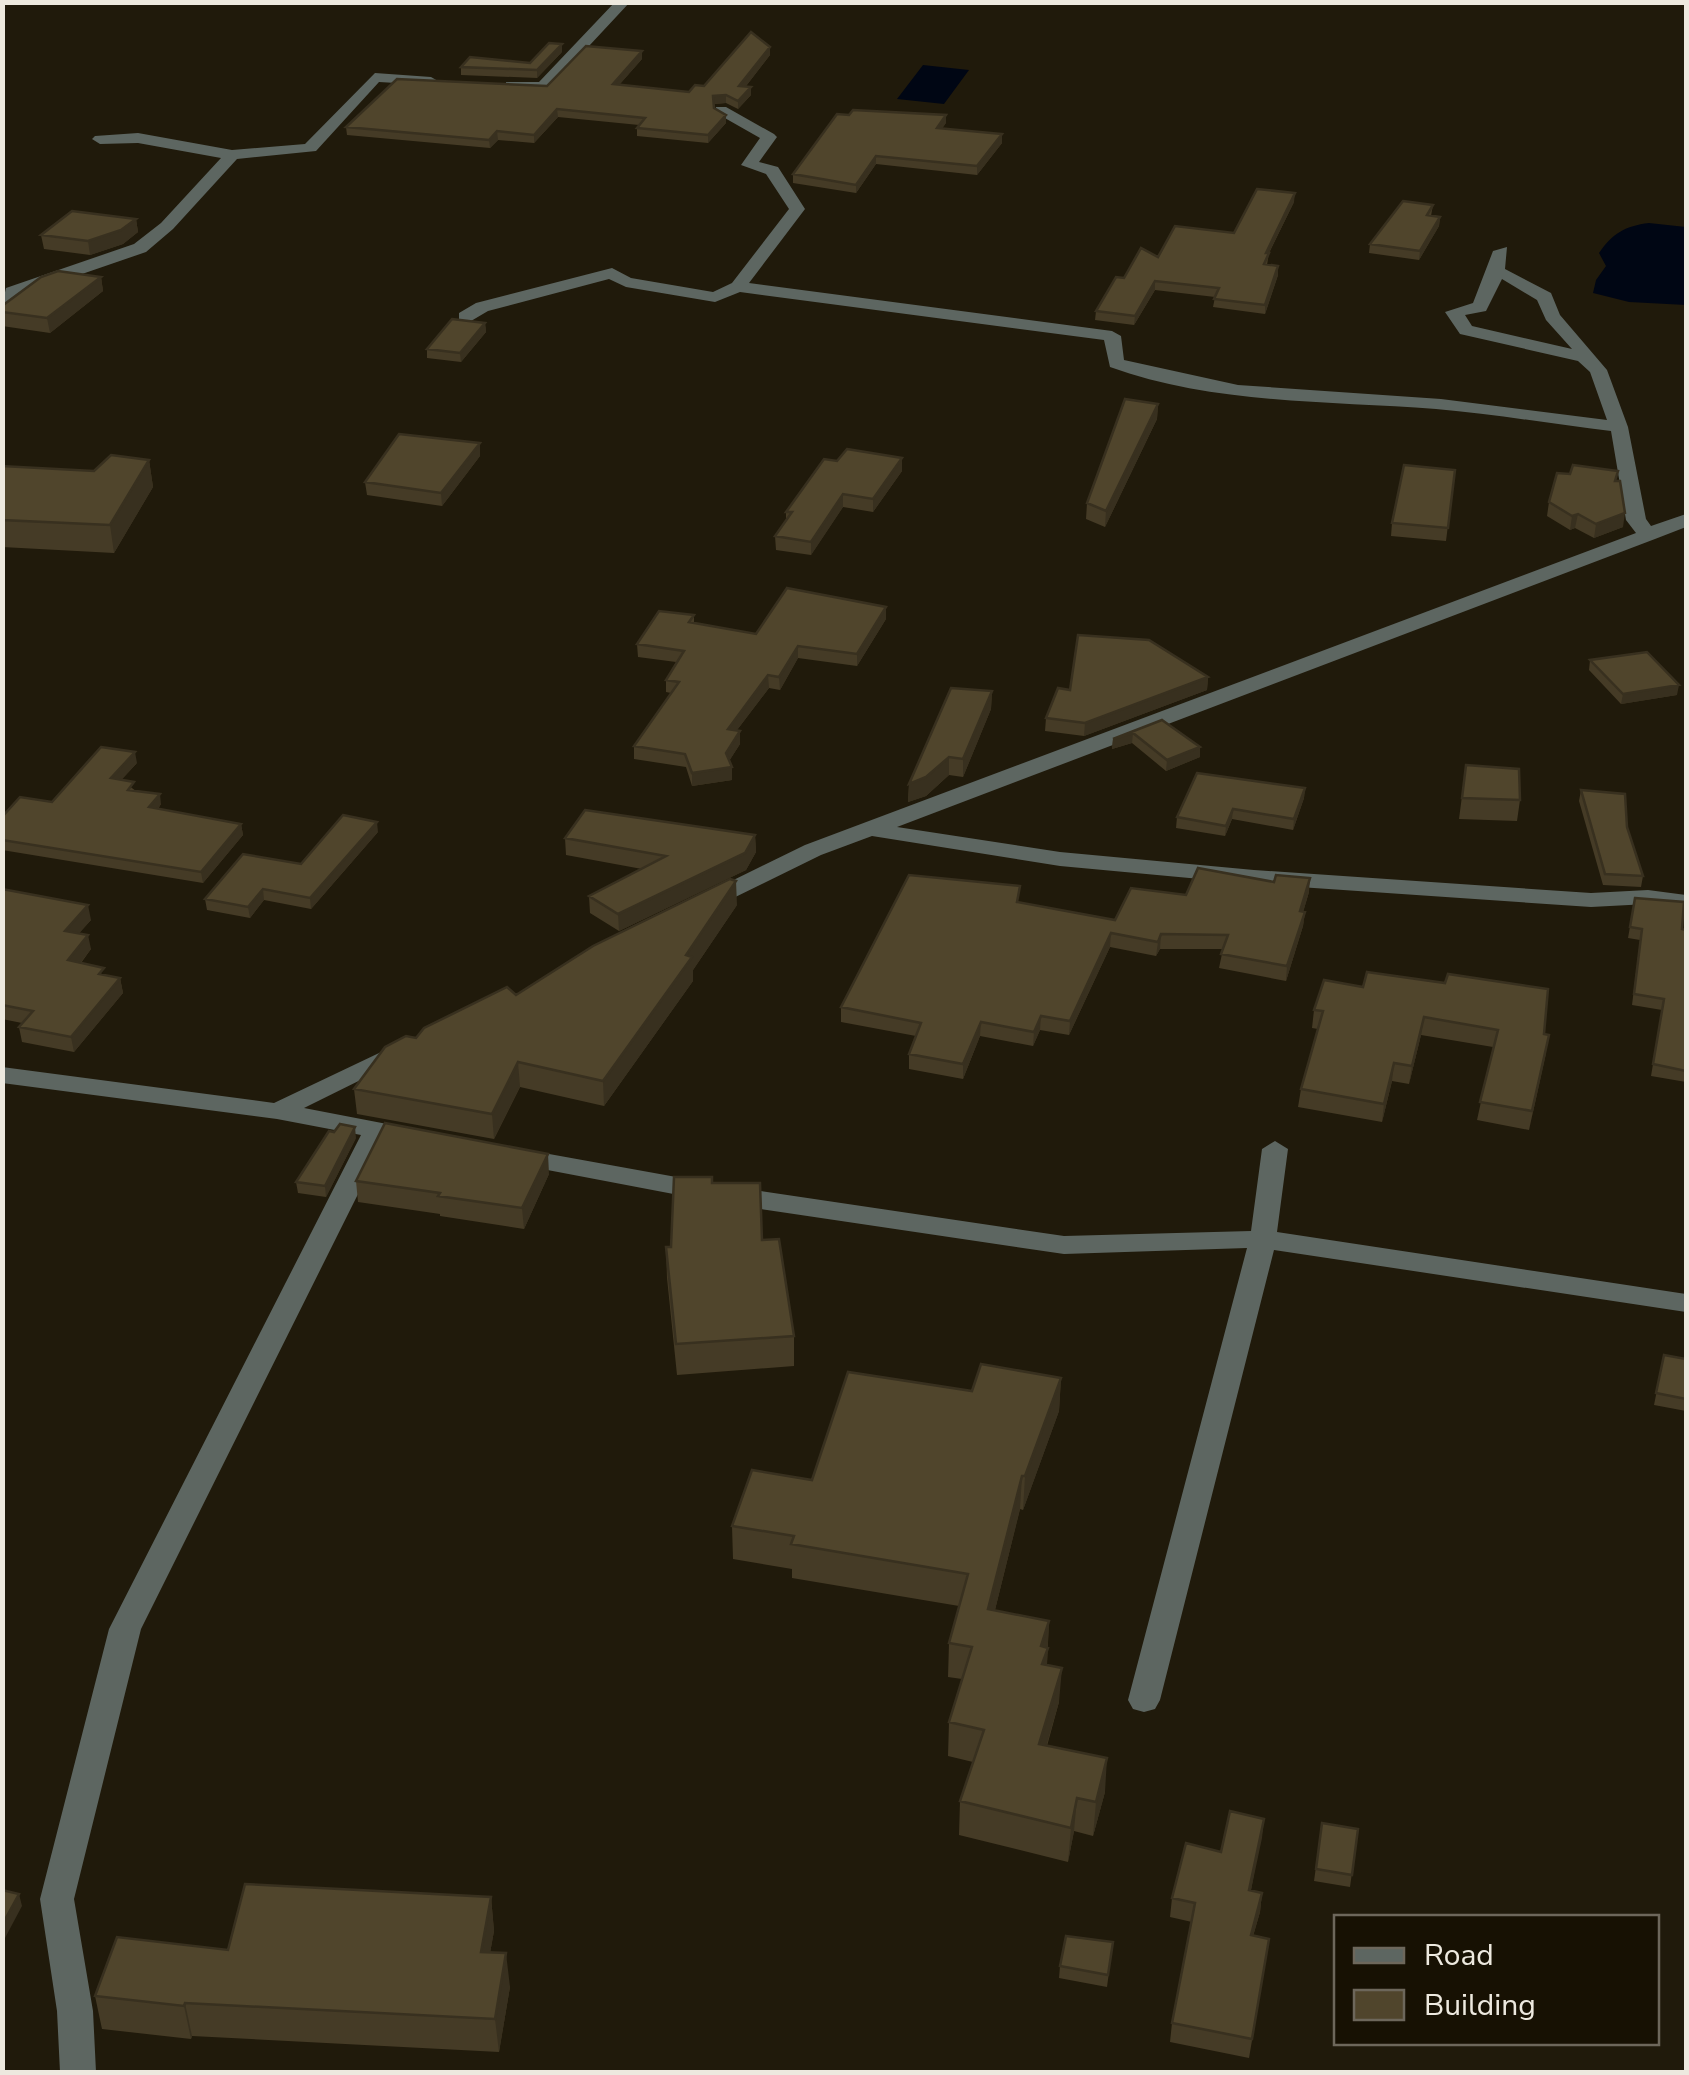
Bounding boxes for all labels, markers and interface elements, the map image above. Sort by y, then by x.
legend [1334,1915,1659,2045]
text: Road [1424,1935,1494,1976]
text: Building [1424,1985,1536,2026]

